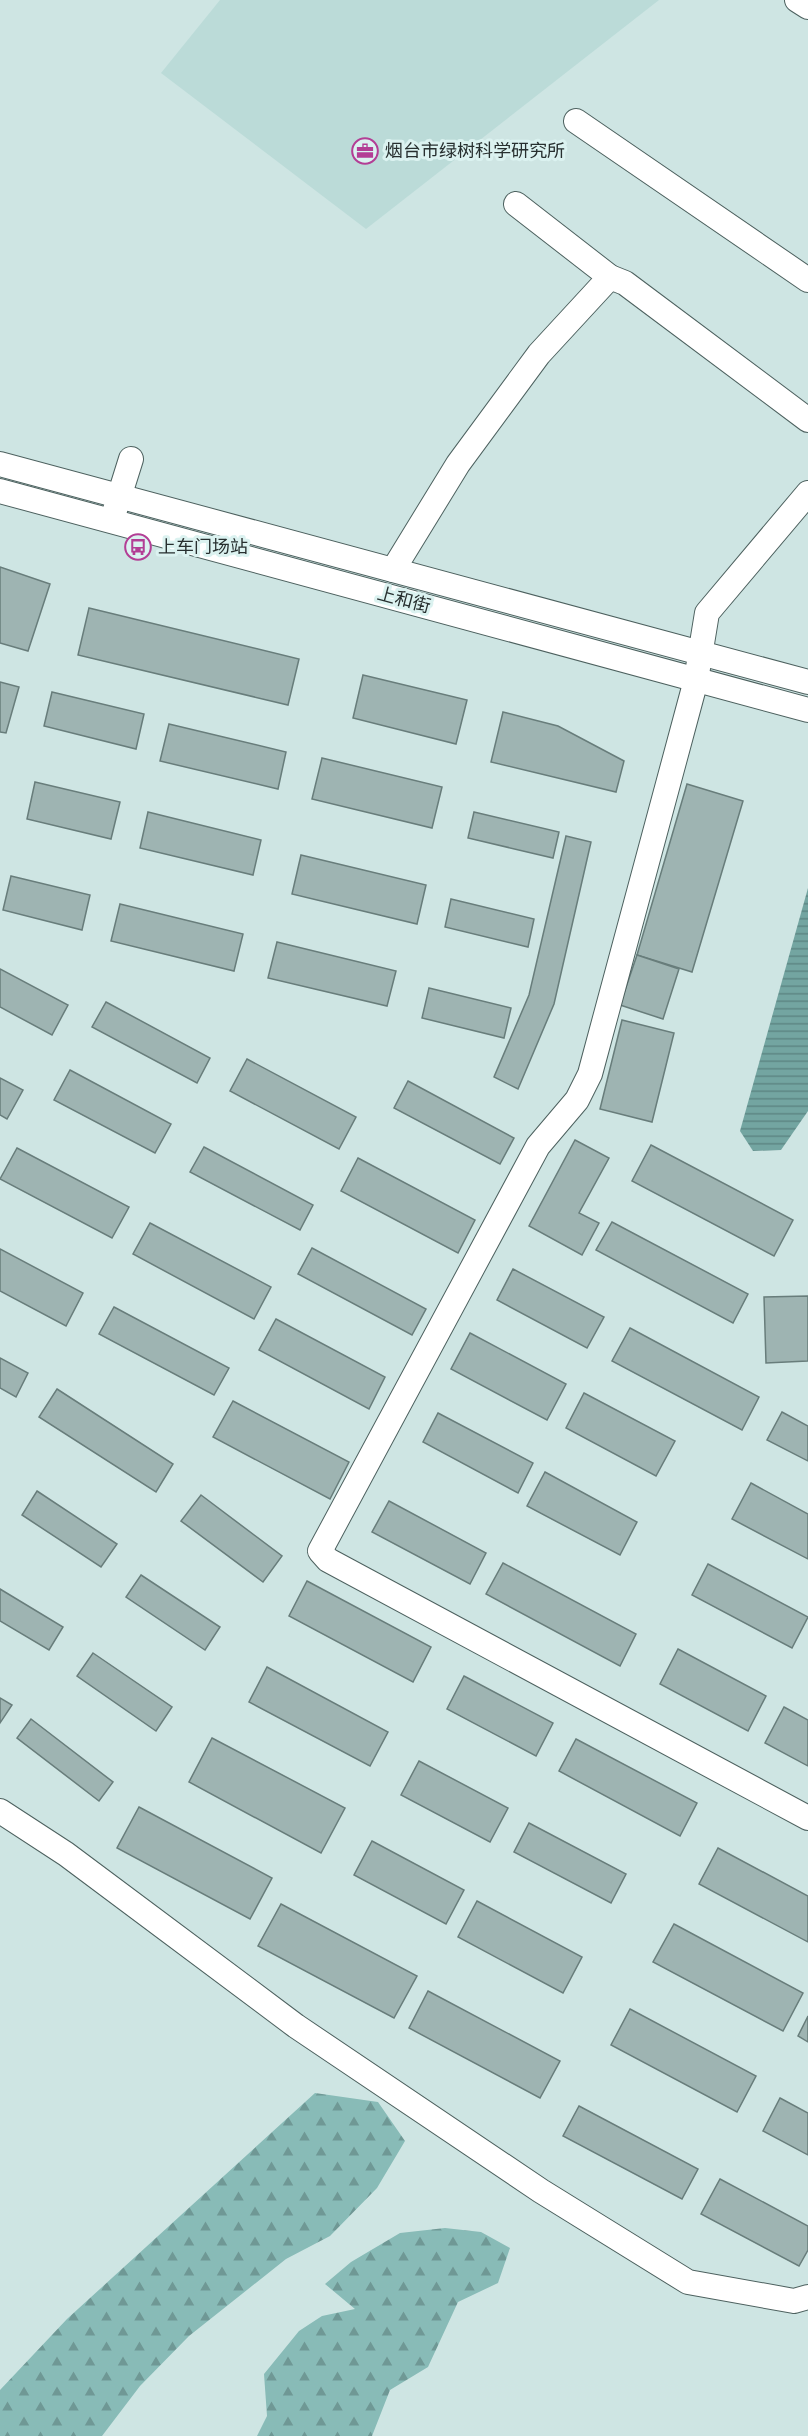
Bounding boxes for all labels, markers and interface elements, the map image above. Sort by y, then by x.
office icon: 烟台市绿树科学研究所 [350,136,380,166]
place label: 烟台市绿树科学研究所 [385,140,565,161]
bus stop icon: 上车门场站 [123,532,153,562]
place label: 上车门场站 [158,536,248,557]
street label: 上和街 [375,582,433,617]

